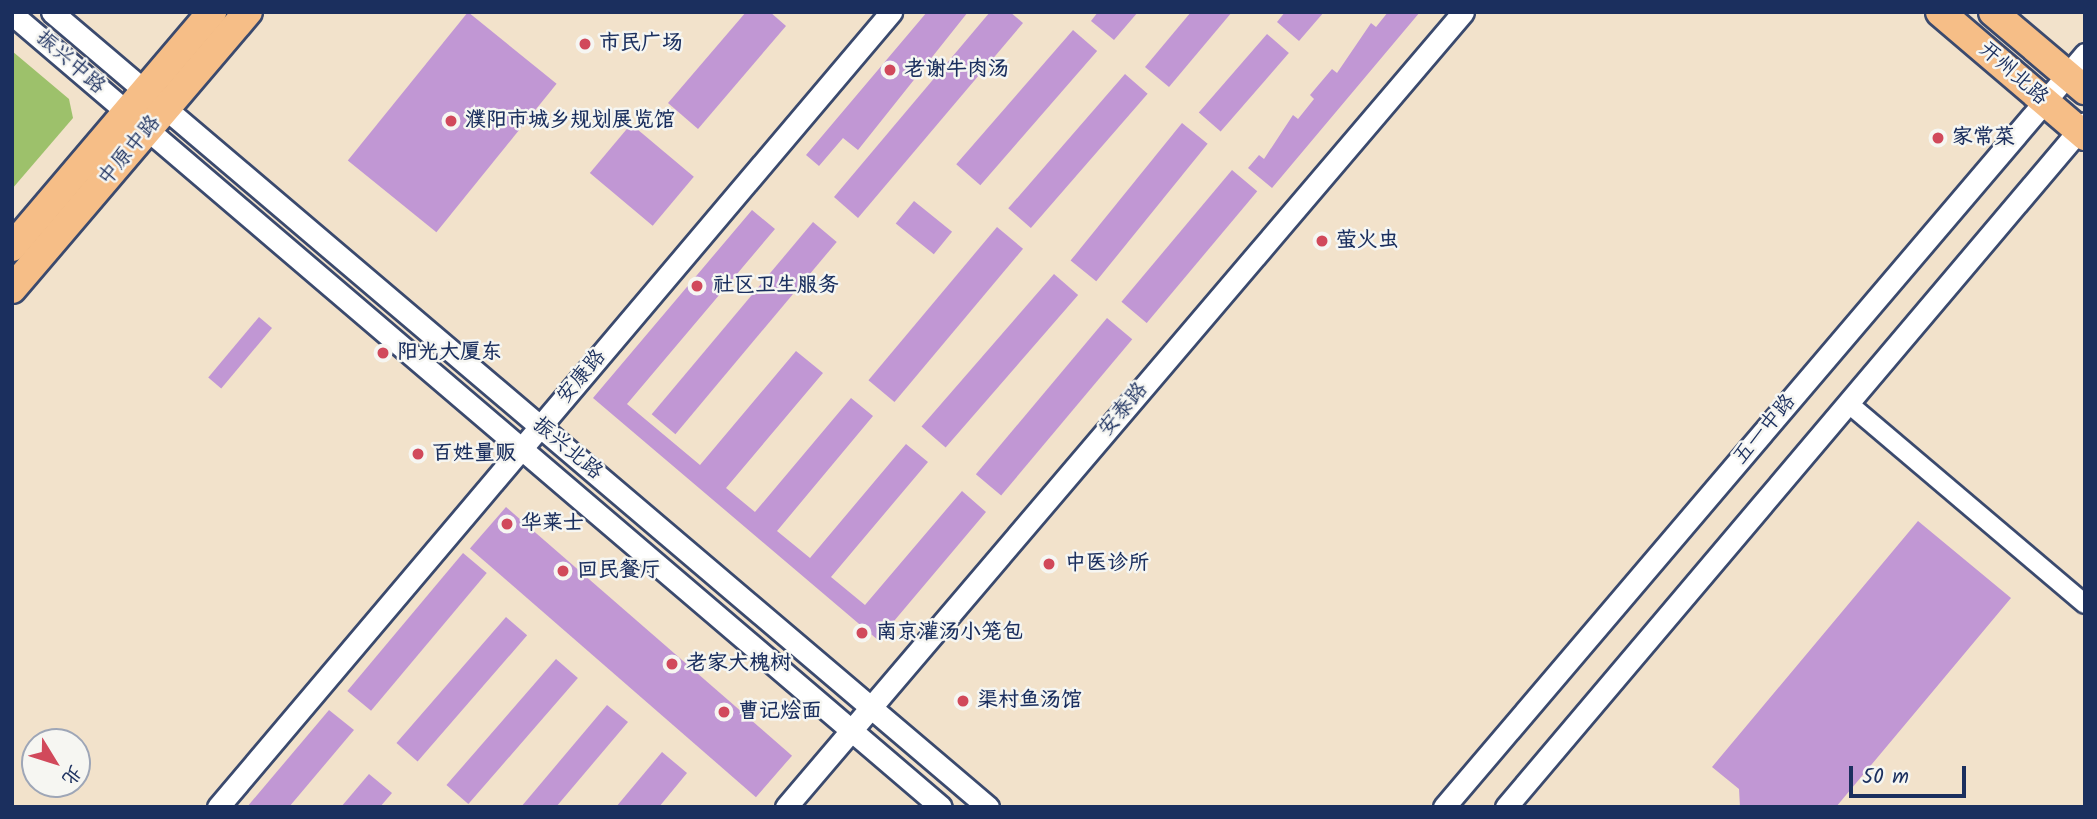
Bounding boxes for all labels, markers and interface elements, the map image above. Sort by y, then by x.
street label: 振兴中路 [30,26,110,100]
place label: 市民广场 [599,31,683,57]
marker: 市民广场 [577,36,593,52]
street label: 开州北路 [1973,37,2053,111]
place label: 老谢牛肉汤 [904,57,1009,83]
marker: 老谢牛肉汤 [882,62,898,78]
place label: 濮阳市城乡规划展览馆 [465,108,675,134]
street label: 中原中路 [93,111,167,191]
marker: 濮阳市城乡规划展览馆 [443,113,459,129]
place label: 家常菜 [1952,125,2015,151]
marker: 家常菜 [1930,130,1946,146]
place label: 萤火虫 [1336,228,1399,254]
marker: 萤火虫 [1314,233,1330,249]
place label: 社区卫生服务 [713,273,839,299]
marker: 社区卫生服务 [687,276,707,296]
place label: 阳光大厦东 [397,340,502,366]
marker: 阳光大厦东 [375,345,391,361]
street label: 安康路 [552,345,612,409]
street label: 安泰路 [1094,378,1154,442]
street label: 五一中路 [1728,390,1802,470]
street label: 振兴北路 [527,412,607,486]
place label: 百姓量贩 [432,441,516,467]
marker: 百姓量贩 [410,446,426,462]
place label: 华莱士 [521,511,584,537]
marker: 华莱士 [499,516,515,532]
place label: 中医诊所 [1065,551,1149,577]
marker: 中医诊所 [1039,554,1059,574]
place label: 回民餐厅 [577,558,661,584]
marker: 回民餐厅 [555,563,571,579]
place label: 南京灌汤小笼包 [876,620,1023,646]
marker: 南京灌汤小笼包 [854,625,870,641]
place label: 老家大槐树 [686,651,791,677]
marker: 老家大槐树 [664,656,680,672]
place label: 渠村鱼汤馆 [977,688,1082,714]
marker: 渠村鱼汤馆 [955,693,971,709]
place label: 曹记烩面 [738,699,822,725]
marker: 曹记烩面 [716,704,732,720]
north arrow [21,728,91,798]
scale bar [1852,752,1969,796]
text: 北 [53,758,89,791]
text: 50 m [1862,761,1909,794]

